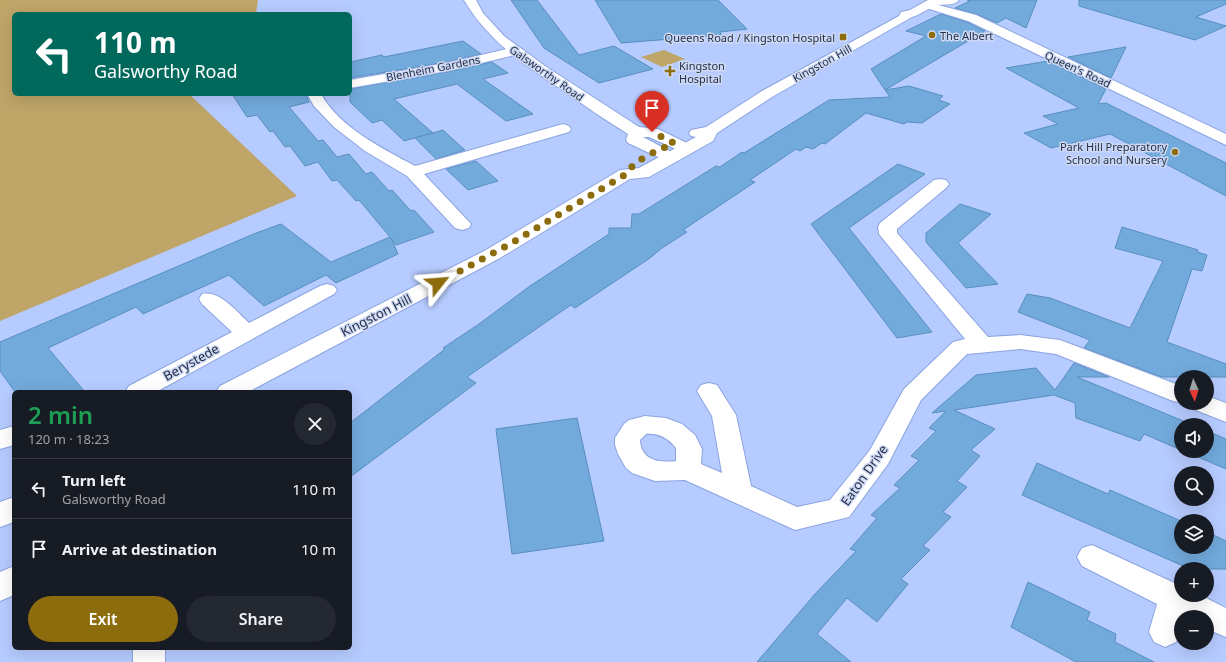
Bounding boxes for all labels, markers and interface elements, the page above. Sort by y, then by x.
text: 110 m [94,23,177,61]
icon: left [28,28,80,80]
place label: The Albert [940,28,993,43]
place label: Queens Road / Kingston Hospital [665,30,835,45]
marker: The Albert [927,30,937,40]
marker: Queens Road / Kingston Hospital [838,32,848,42]
street label: Kingston Hill [790,41,854,85]
street label: Galsworthy Road [507,42,587,104]
street label: Queen's Road [1043,47,1113,91]
street label: Blenheim Gardens [385,52,481,84]
place label: Kingston Hospital [679,58,725,86]
text: Galsworthy Road [94,59,238,83]
marker: Kingston Hospital [664,65,676,77]
pin [635,91,669,132]
icon: arrive [641,97,663,119]
place label: Park Hill Preparatory School and Nursery [1060,139,1167,167]
marker: Park Hill Preparatory School and Nursery [1170,147,1180,157]
position arrow [417,262,459,304]
street label: Kingston Hill [337,289,415,341]
street label: Berystede [160,339,222,385]
north arrow [1174,370,1214,410]
map controls [1174,370,1214,650]
text: 2 min [28,398,93,431]
button: close [294,403,336,445]
button: sound [1174,418,1214,458]
text: 120 m · 18:23 [28,430,109,448]
street label: Eaton Drive [836,441,892,509]
button: search [1174,466,1214,506]
text: Turn left [62,470,126,490]
icon: left [28,478,50,500]
text: 110 m [292,479,336,499]
text: Galsworthy Road [62,490,166,508]
button: layers [1174,514,1214,554]
icon: arrive [28,538,50,560]
text: Arrive at destination [62,539,217,559]
text: 10 m [301,539,336,559]
button: + [1174,562,1214,602]
button: Exit [28,596,178,642]
button: Share [186,596,336,642]
button: − [1174,610,1214,650]

